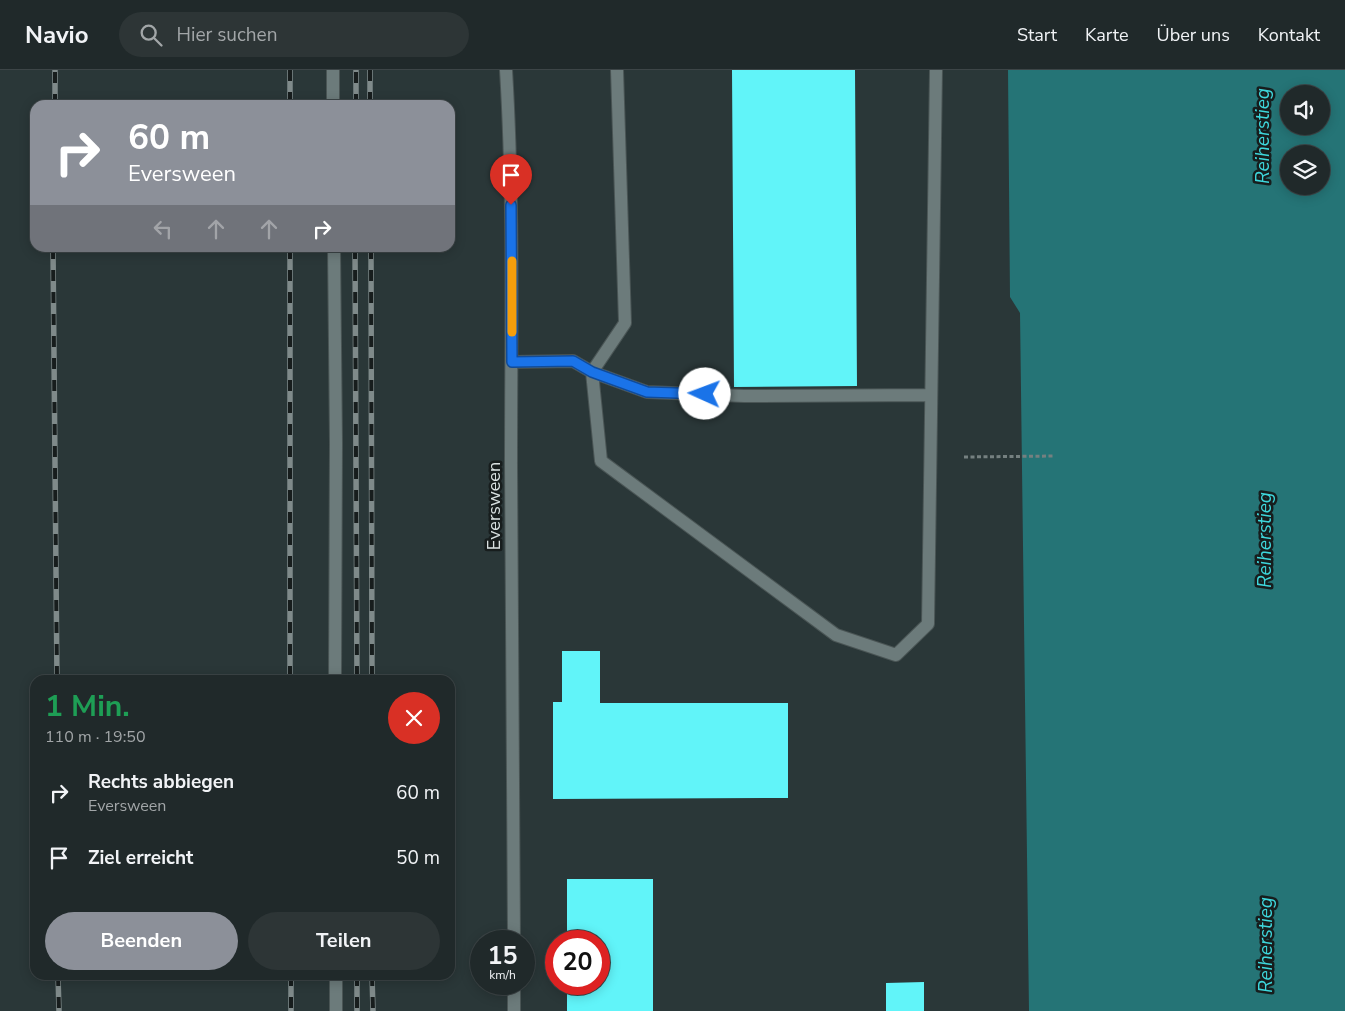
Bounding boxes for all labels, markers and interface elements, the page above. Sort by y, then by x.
search box [119,12,469,57]
text: Navio [25,19,89,51]
icon: search [137,21,165,49]
text: Hier suchen [177,22,278,48]
text: Start [1017,23,1057,47]
text: Karte [1085,23,1129,47]
text: Über uns [1157,23,1230,47]
text: Kontakt [1258,23,1320,47]
map controls [1280,85,1330,195]
button: sound [1280,85,1330,135]
water label: Reiherstieg [1250,88,1276,184]
text: 60 m [128,114,210,161]
icon: right [45,120,110,185]
button: layers [1280,145,1330,195]
pin [490,154,532,205]
text: Eversween [128,159,236,189]
icon: arrive [497,161,525,189]
icon: left [149,215,177,243]
icon: ahead [202,215,230,243]
icon: ahead [255,215,283,243]
icon: right [308,215,336,243]
position arrow [678,367,730,419]
street label: Eversween [482,462,506,550]
water label: Reiherstieg [1252,492,1278,588]
text: 1 Min. [45,686,130,727]
button: close [388,692,440,744]
text: 110 m · 19:50 [45,726,146,748]
text: Rechts abbiegen [88,769,234,795]
icon: right [45,779,73,807]
text: 60 m [396,780,440,806]
text: Eversween [88,795,166,817]
icon: arrive [45,844,73,872]
text: Ziel erreicht [88,845,193,871]
text: 50 m [396,845,440,871]
water label: Reiherstieg [1253,897,1279,993]
button: Beenden [45,912,238,970]
button: Teilen [248,912,440,970]
speed limit sign: 20 [545,930,610,995]
text: 15 [487,939,518,973]
text: km/h [489,967,516,983]

